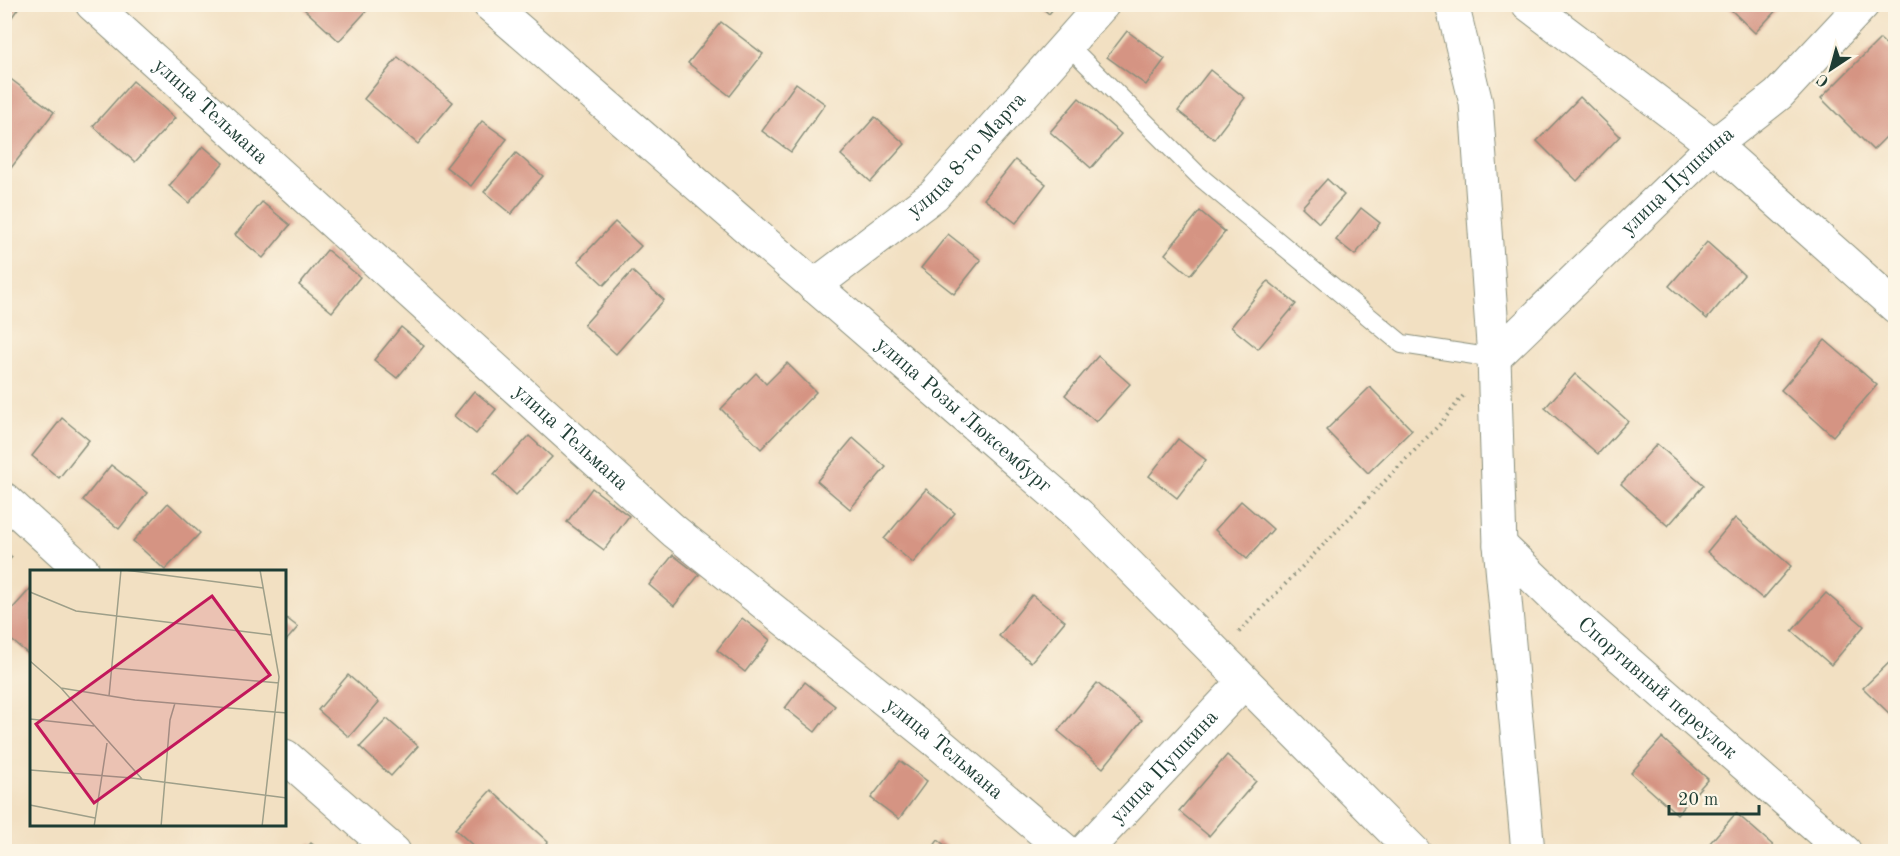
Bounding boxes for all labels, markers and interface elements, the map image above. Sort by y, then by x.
north arrow [1801,39,1861,99]
street label: улица Тельмана [149,54,272,168]
text: С [1814,70,1832,89]
street label: улица 8-го Марта [904,88,1030,222]
street label: улица Пушкина [1617,123,1738,239]
street label: улица Розы Люксембург [872,333,1056,497]
street label: улица Тельмана [509,381,632,495]
inset map [30,570,286,826]
street label: Спортивный переулок [1574,613,1742,764]
street label: улица Тельмана [881,694,1007,804]
street label: улица Пушкина [1106,706,1222,828]
scale bar [1669,778,1759,816]
text: 20 m [1678,791,1718,809]

